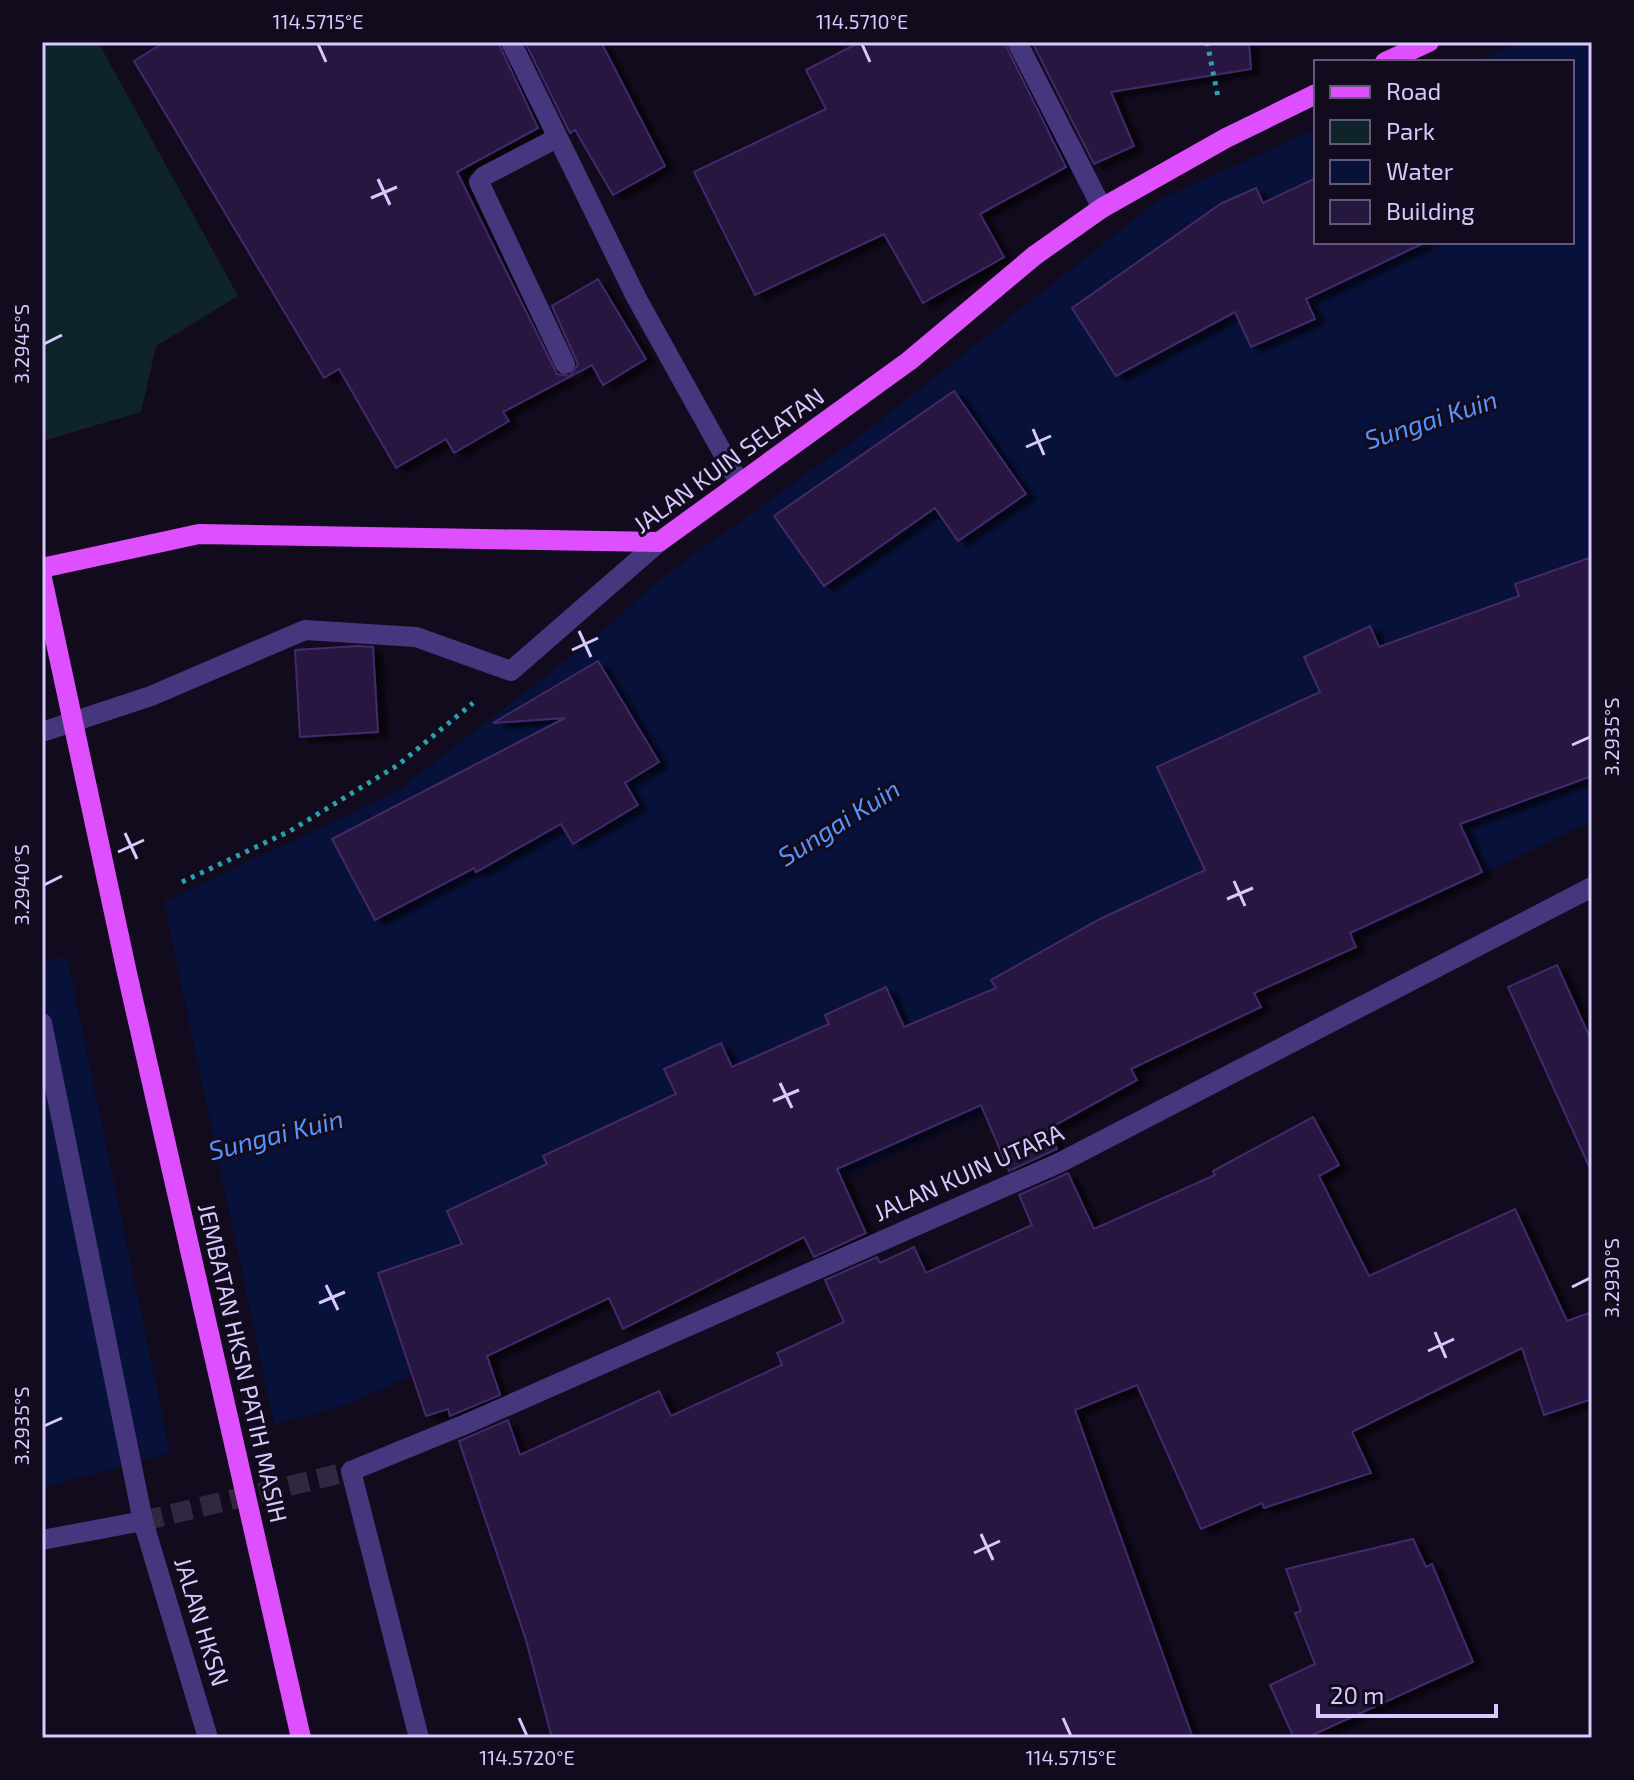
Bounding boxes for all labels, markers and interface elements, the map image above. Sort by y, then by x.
text: 114.5715°E [273,9,363,33]
text: 114.5710°E [816,9,908,33]
legend [1314,60,1574,244]
text: Road [1386,76,1441,105]
text: Park [1386,116,1435,145]
text: Water [1386,156,1454,185]
text: Building [1386,196,1475,225]
text: 3.2945°S [9,304,33,384]
street label: JALAN KUIN SELATAN [627,381,829,539]
water label: Sungai Kuin [1360,383,1501,455]
text: 3.2935°S [1599,698,1623,776]
water label: Sungai Kuin [772,772,905,871]
text: 3.2940°S [9,844,33,926]
water label: Sungai Kuin [205,1102,346,1165]
street label: JALAN KUIN UTARA [869,1117,1068,1226]
street label: JEMBATAN HKSN PATIH MASIH [193,1200,294,1525]
text: 3.2930°S [1599,1238,1623,1318]
text: 3.2935°S [9,1387,33,1465]
street label: JALAN HKSN [169,1554,236,1690]
scale bar [1318,1668,1496,1718]
text: 20 m [1330,1680,1384,1709]
text: 114.5720°E [479,1745,575,1769]
text: 114.5715°E [1026,1745,1116,1769]

